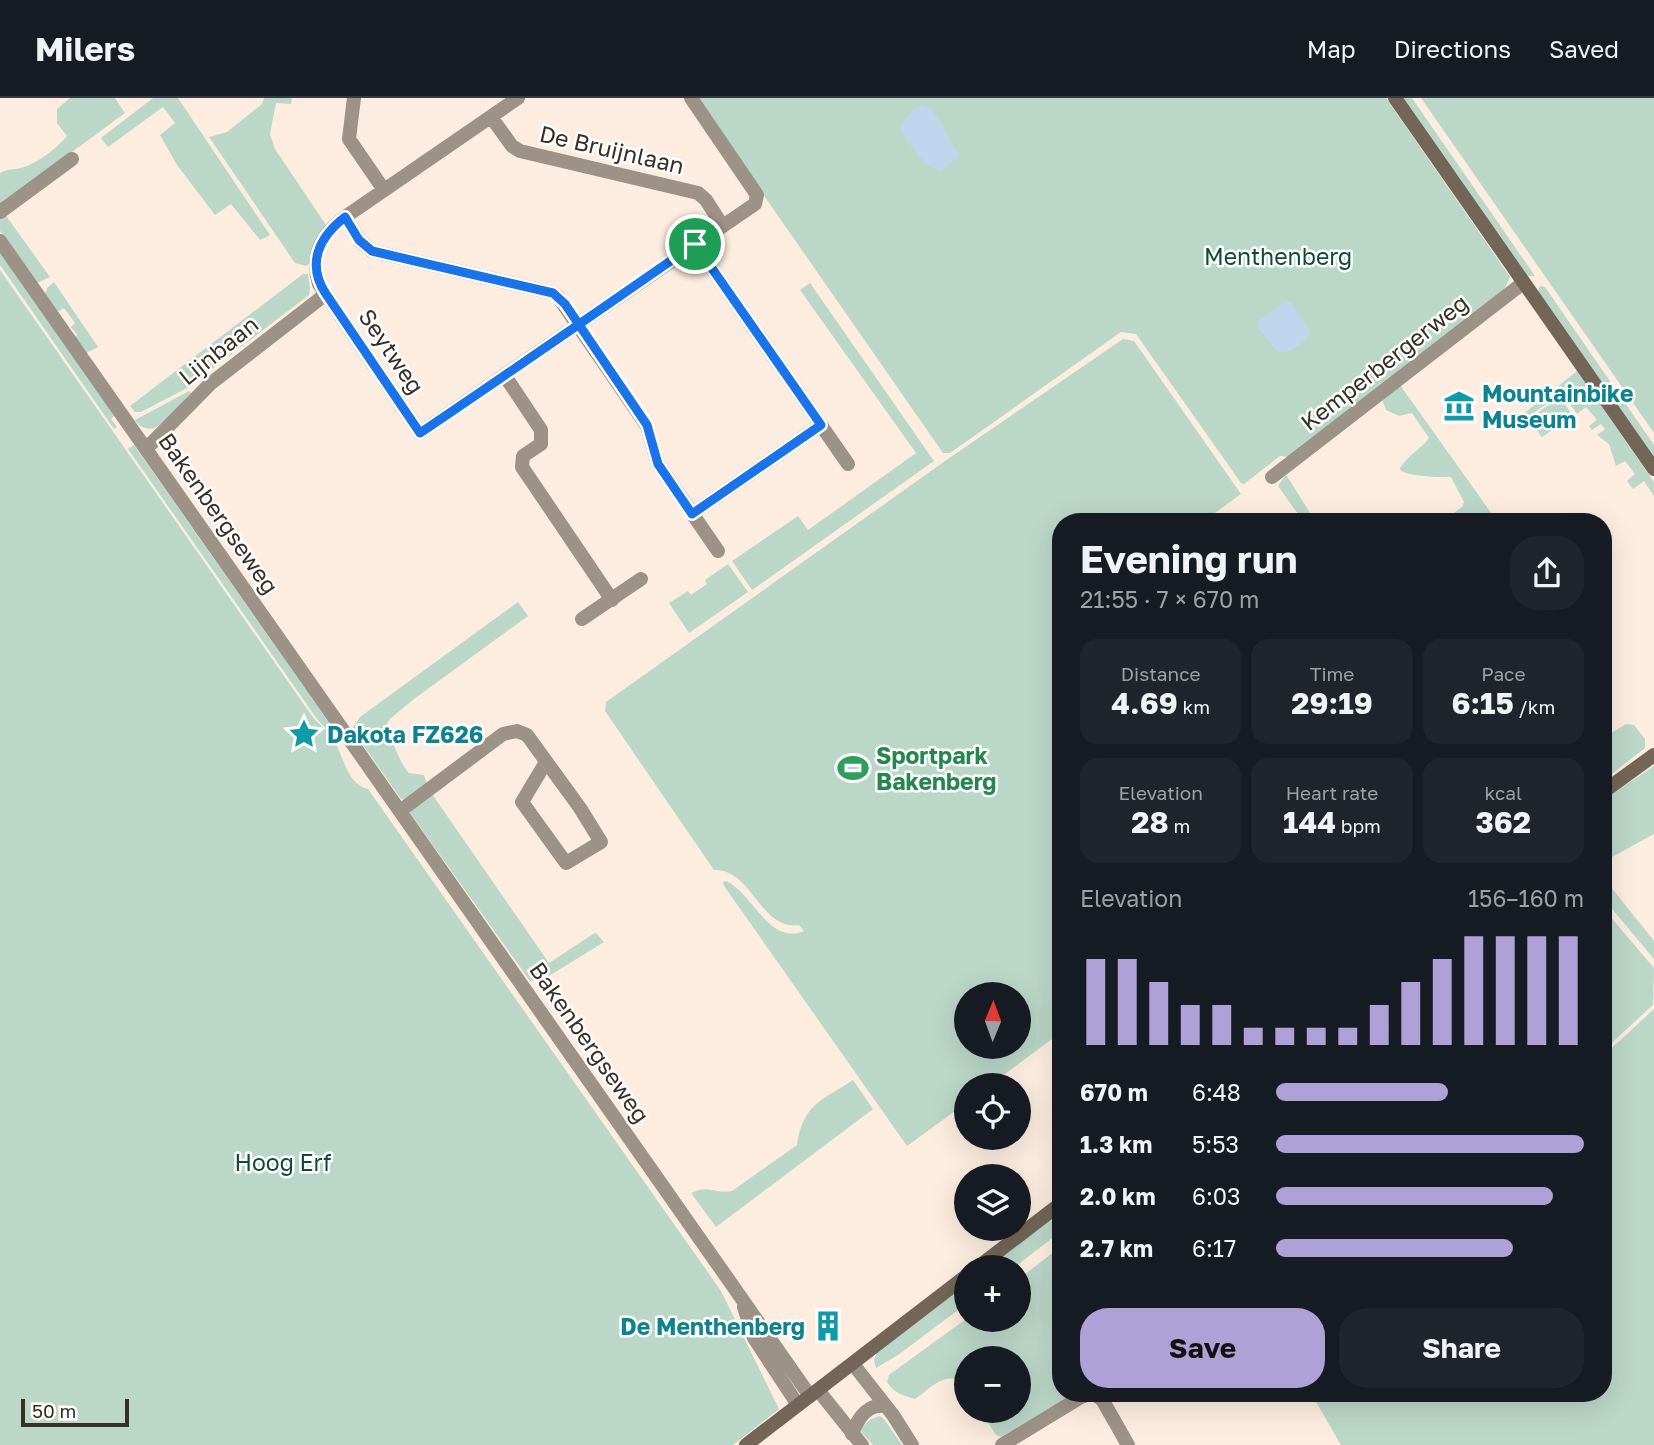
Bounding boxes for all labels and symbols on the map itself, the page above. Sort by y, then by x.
street label: De Bruijnlaan [537,119,687,179]
pin [665,214,725,274]
park label: Menthenberg [1204,242,1352,270]
street label: Kemperbergerweg [1295,288,1473,436]
street label: Seytweg [353,303,431,399]
street label: Lijnbaan [173,310,263,390]
place label: Mountainbike Museum [1482,379,1634,433]
museum icon: Mountainbike Museum [1442,389,1476,423]
street label: Bakenbergseweg [153,427,285,599]
place icon: Dakota FZ626 [287,717,321,751]
place label: Dakota FZ626 [327,720,483,748]
place label: Sportpark Bakenberg [876,741,996,795]
sports icon: Sportpark Bakenberg [836,751,870,785]
street label: Bakenbergseweg [524,956,656,1128]
north arrow [954,982,1031,1059]
park label: Hoog Erf [235,1148,331,1176]
building icon: De Menthenberg [811,1309,845,1343]
place label: De Menthenberg [620,1312,805,1340]
scale bar [21,1396,130,1428]

